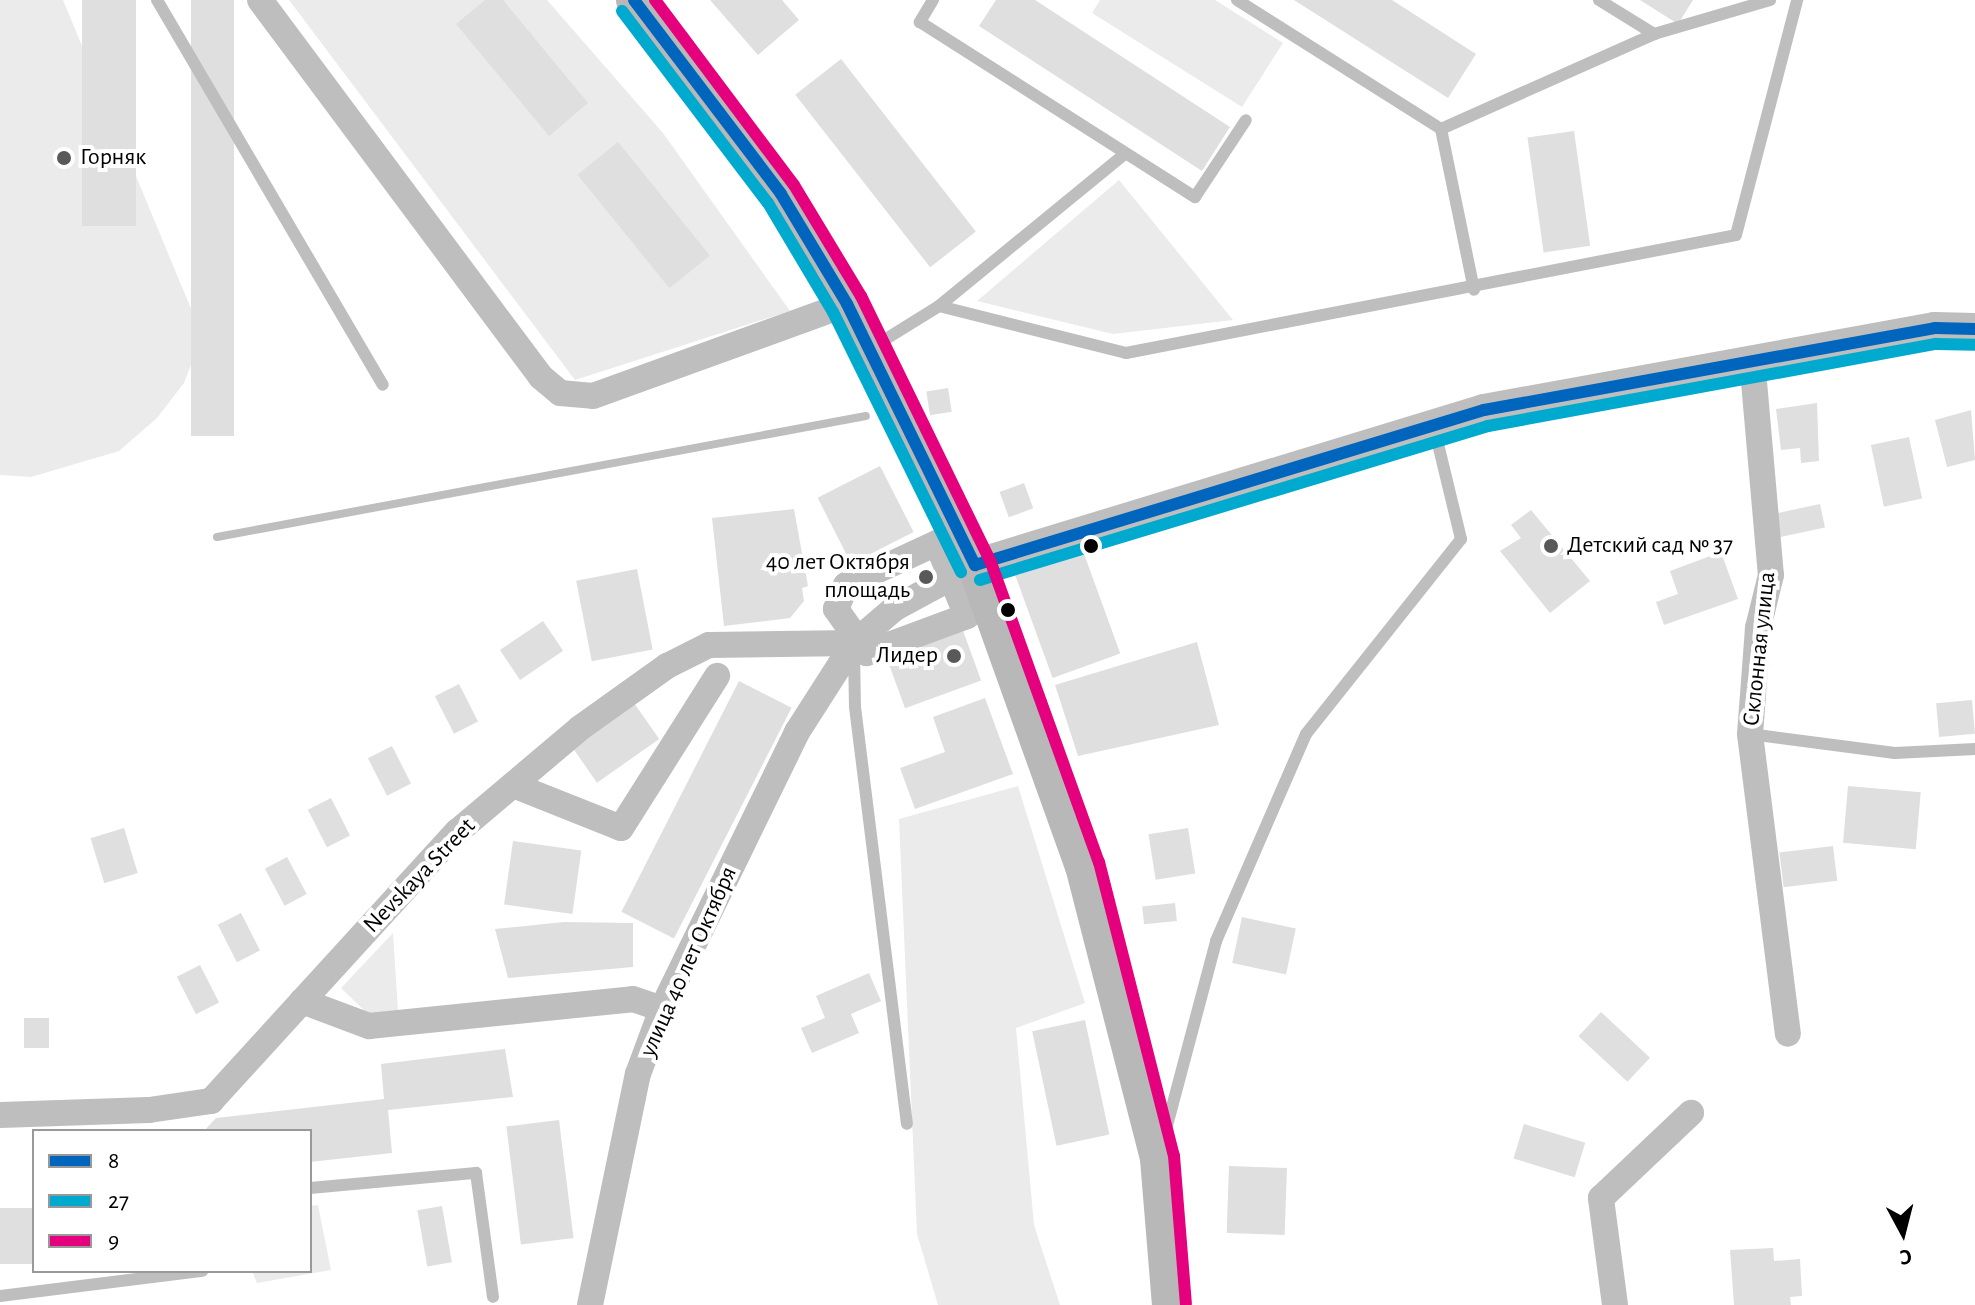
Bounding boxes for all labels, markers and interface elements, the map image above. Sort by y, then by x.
place label: Горняк [80,144,146,172]
marker: Горняк [55,149,73,167]
place label: Детский сад № 37 [1567,532,1733,560]
marker: Детский сад № 37 [1542,537,1560,555]
unlabelled marker [1083,538,1099,554]
place label: 40 лет Октября площадь [766,549,910,605]
marker: 40 лет Октября площадь [917,568,935,586]
street label: Склонная улица [1738,570,1782,728]
unlabelled marker [1000,602,1016,618]
place label: Лидер [876,642,938,670]
marker: Лидер [945,647,963,665]
street label: Nevskaya Street [358,813,482,939]
street label: улица 40 лет Октября [634,862,744,1062]
legend [32,1129,312,1273]
text: 8 [108,1149,119,1173]
text: 27 [108,1189,129,1213]
north arrow [1863,1193,1943,1273]
text: 9 [108,1229,119,1253]
text: С [1899,1245,1913,1268]

